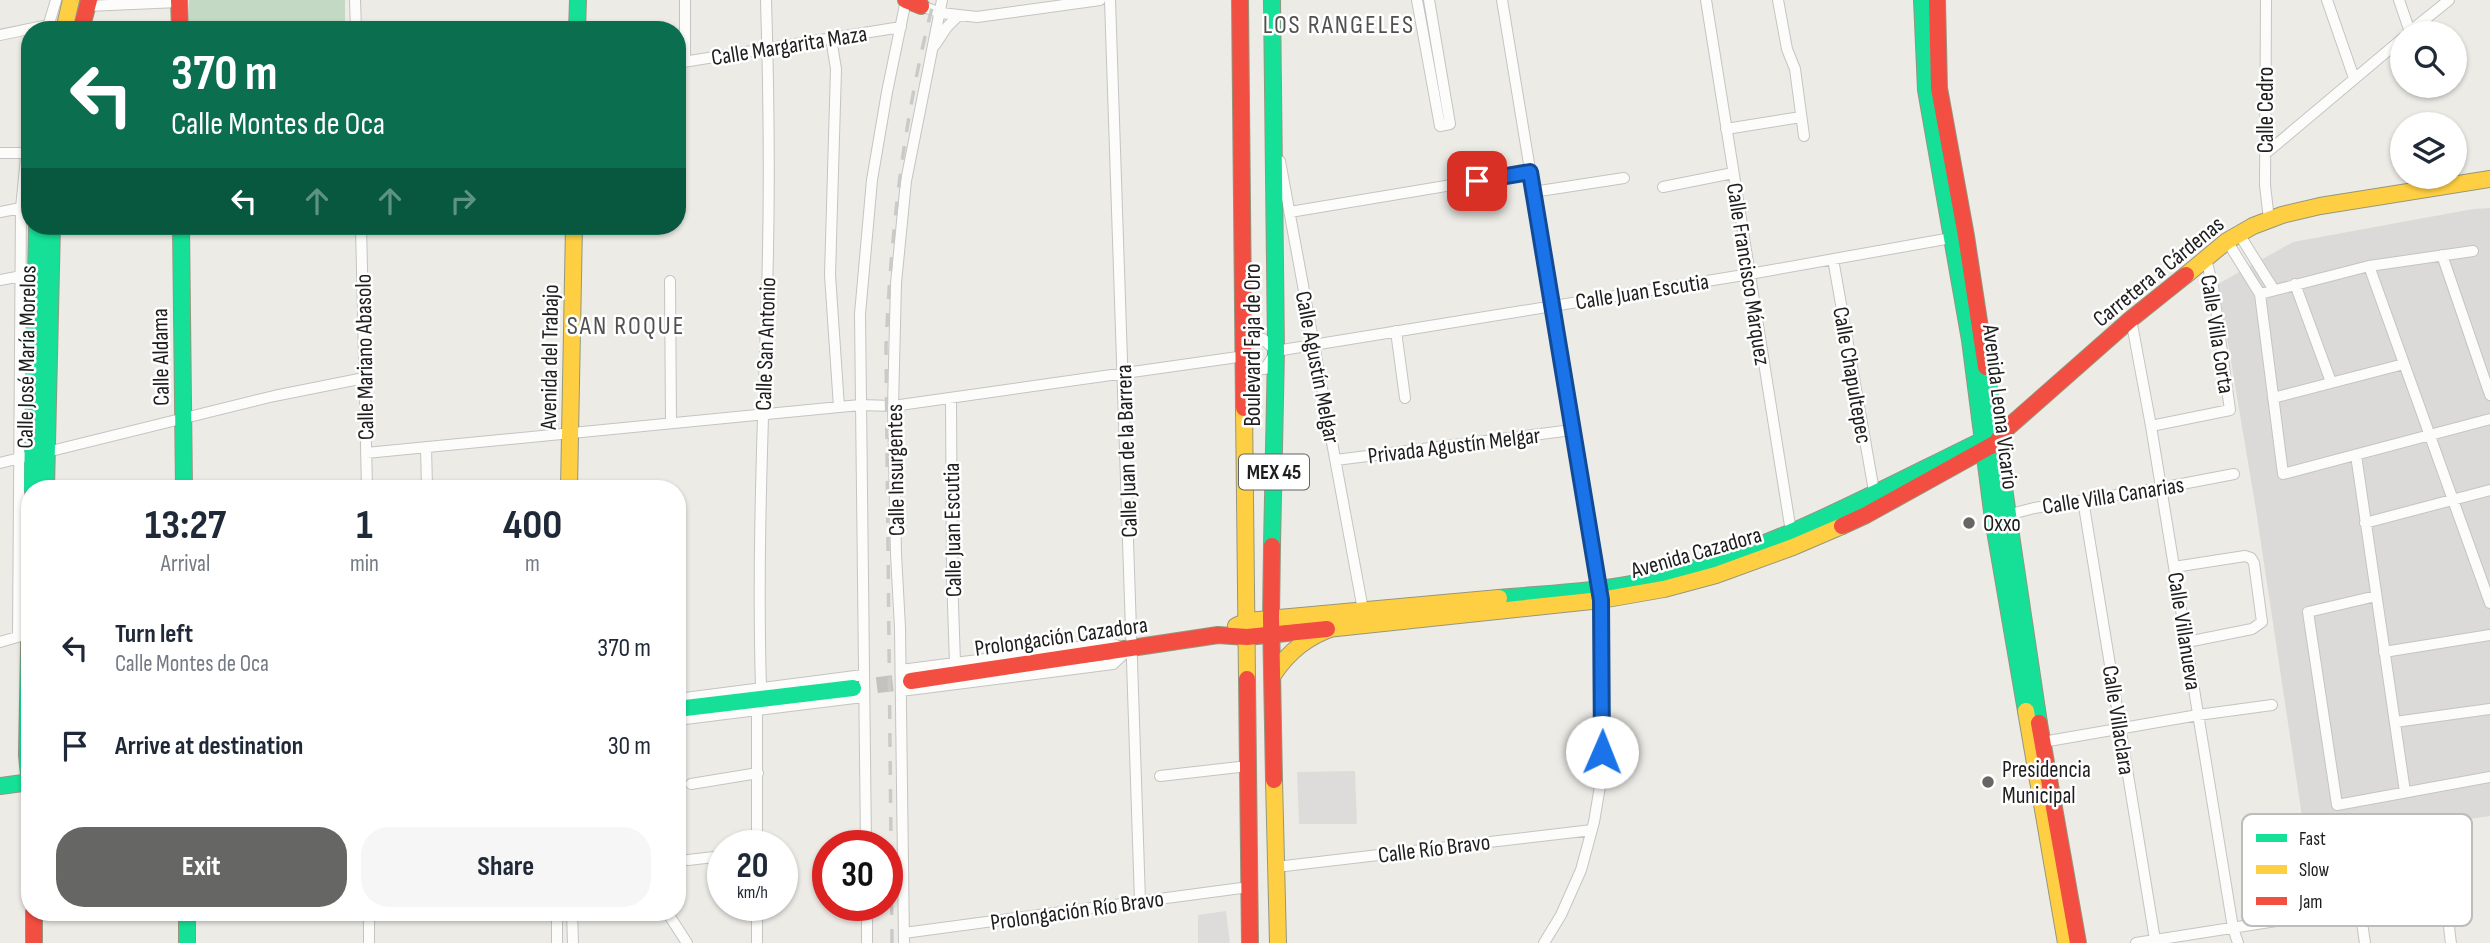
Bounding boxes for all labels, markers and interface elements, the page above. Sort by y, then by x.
district label: LOS RANGELES [1263,10,1415,41]
street label: Calle Margarita Maza [709,20,869,72]
map controls [2390,21,2467,189]
button: search [2390,21,2467,98]
text: 370 m [171,45,278,104]
icon: left [56,49,147,140]
street label: Calle Cedro [2252,67,2280,153]
text: Calle Montes de Oca [171,105,385,144]
button: layers [2390,112,2467,189]
pin [1447,151,1507,211]
icon: arrive [1458,162,1496,200]
street label: Calle Francisco Márquez [1720,181,1776,367]
icon: left [225,182,263,220]
icon: ahead [298,182,336,220]
icon: ahead [371,182,409,220]
icon: right [444,182,482,220]
street label: Carretera a Cárdenas [2087,210,2230,333]
street label: Boulevard Faja de Oro [1239,263,1267,427]
street label: Calle José María Morelos [11,265,43,449]
street label: Calle Juan Escutia [1574,268,1711,316]
street label: Calle Mariano Abasolo [350,273,380,440]
street label: Calle Villa Corta [2194,273,2240,396]
street label: Calle San Antonio [750,277,782,411]
street label: Avenida del Trabajo [535,284,565,431]
street label: Calle Agustín Melgar [1289,289,1346,446]
street label: Calle Chapultepec [1826,305,1878,446]
street label: Calle Aldama [146,308,176,406]
district label: SAN ROQUE [567,311,685,342]
street label: Avenida Leona Vicario [1976,322,2024,491]
street label: Calle Juan de la Barrera [1110,364,1144,538]
street label: Calle Insurgentes [881,404,911,536]
street label: Privada Agustín Melgar [1366,421,1542,470]
road number: MEX 45 [1239,454,1309,490]
street label: Calle Juan Escutia [938,463,968,597]
street label: Calle Villa Canarias [2040,471,2186,521]
text: 13:27 [145,500,226,551]
text: 1 [356,500,373,551]
text: 400 [503,500,562,551]
place label: Oxxo [1983,510,2021,538]
marker: Oxxo [1961,515,1977,531]
street label: Avenida Cazadora [1627,521,1765,585]
text: Arrival [161,550,210,578]
text: min [350,550,379,578]
text: m [525,550,540,578]
street label: Calle Villanueva [2161,570,2207,692]
street label: Prolongación Cazadora [973,611,1149,663]
text: Turn left [115,619,193,650]
icon: left [56,629,94,667]
text: 370 m [597,633,651,664]
text: Calle Montes de Oca [115,650,269,678]
street label: Calle Villaclara [2096,663,2140,777]
position arrow [1565,715,1639,789]
icon: arrive [56,727,94,765]
text: Arrive at destination [115,731,303,762]
text: 30 m [608,731,651,762]
place label: Presidencia Municipal [2002,756,2091,810]
marker: Presidencia Municipal [1980,774,1996,790]
legend [2242,814,2472,926]
button: Exit [56,827,347,907]
button: Share [361,827,651,907]
street label: Calle Río Bravo [1377,828,1492,870]
text: Fast [2299,828,2326,851]
speed limit sign: 30 [812,830,903,921]
text: 20 [737,845,769,888]
text: Slow [2299,859,2329,882]
text: km/h [737,882,768,903]
street label: Prolongación Río Bravo [989,885,1166,937]
text: Jam [2298,891,2322,914]

